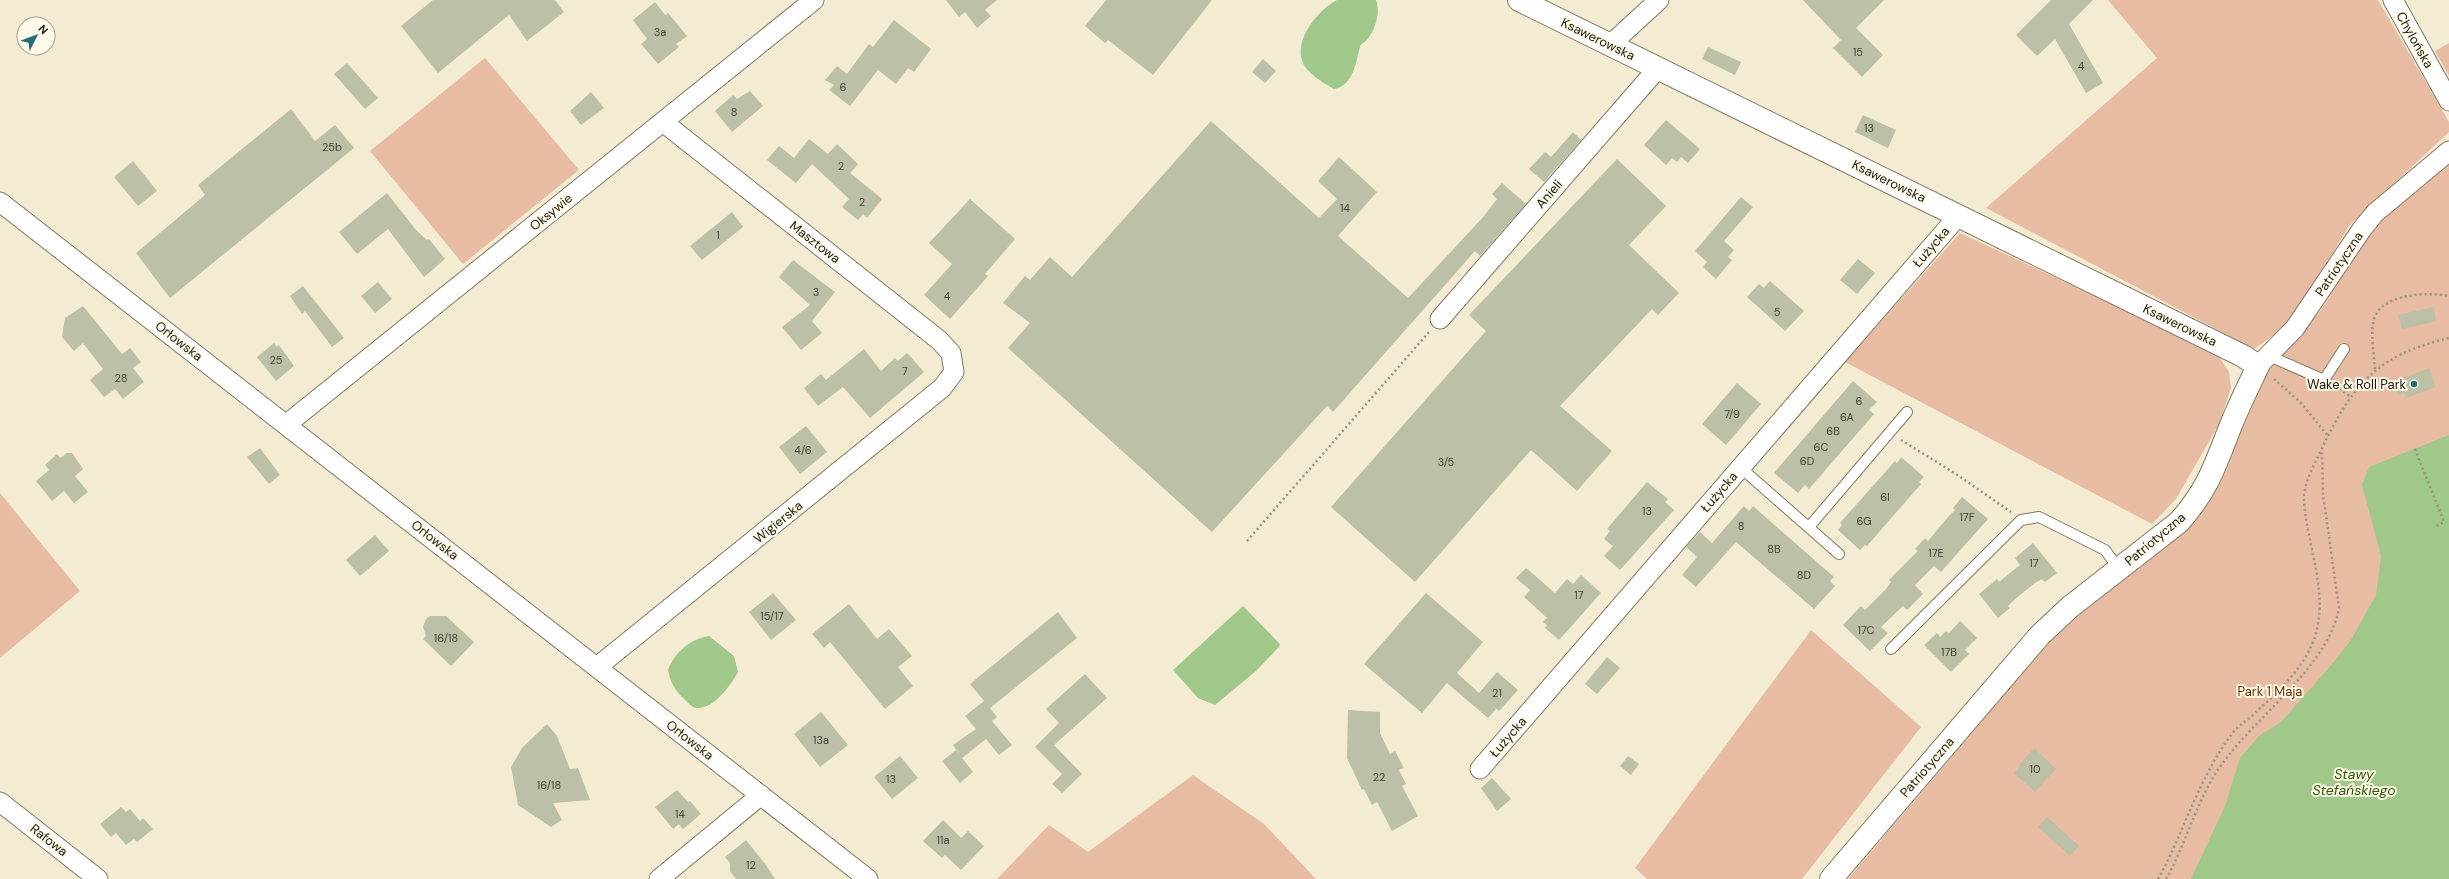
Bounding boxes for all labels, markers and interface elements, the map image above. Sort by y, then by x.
street label: Chylońska [2393,9,2437,71]
street label: Ksawerowska [1558,14,1638,64]
north arrow [16,16,56,56]
text: N [36,22,51,37]
house number: 3a [654,25,666,39]
house number: 15 [1853,45,1863,59]
house number: 4 [2078,59,2085,73]
house number: 6 [840,80,847,94]
house number: 8 [731,105,737,119]
house number: 13 [1864,121,1874,135]
house number: 25b [322,140,342,154]
street label: Ksawerowska [1849,156,1929,206]
house number: 2 [838,159,844,173]
street label: Anieli [1532,176,1566,212]
street label: Oksywie [526,190,576,234]
house number: 2 [859,195,865,209]
house number: 14 [1340,201,1350,215]
street label: Masztowa [786,217,844,267]
street label: Łużycka [1909,223,1953,271]
house number: 1 [716,228,720,242]
street label: Patriotyczna [2311,228,2367,300]
house number: 3 [813,285,819,299]
house number: 4 [944,289,951,303]
street label: Ksawerowska [2140,300,2220,350]
house number: 5 [1774,305,1781,319]
street label: Orłowska [152,317,206,365]
house number: 25 [269,353,283,367]
house number: 7 [902,364,908,378]
house number: 28 [115,371,127,385]
place label: Wake & Roll Park [2307,376,2406,393]
marker: Wake & Roll Park [2409,379,2419,389]
house number: 6 [1856,394,1863,408]
house number: 7/9 [1724,407,1740,421]
house number: 6A [1840,410,1854,424]
house number: 6B [1826,424,1840,438]
house number: 6C [1814,440,1829,454]
house number: 4/6 [794,443,812,457]
house number: 6D [1800,454,1815,468]
house number: 3/5 [1438,455,1455,469]
street label: Łużycka [1697,468,1741,516]
house number: 6I [1880,490,1890,504]
street label: Wigierska [750,497,806,547]
house number: 13 [1642,504,1652,518]
street label: Patriotyczna [2121,509,2189,569]
house number: 17F [1959,510,1975,524]
house number: 6G [1856,514,1872,528]
street label: Orłowska [408,516,462,564]
house number: 8 [1738,519,1744,533]
house number: 8B [1767,542,1781,556]
house number: 17E [1928,546,1944,560]
house number: 17 [2029,556,2039,570]
house number: 8D [1797,568,1812,582]
house number: 17 [1574,588,1584,602]
house number: 15/17 [760,609,784,623]
house number: 17C [1858,623,1875,637]
house number: 16/18 [434,631,458,645]
house number: 17B [1941,645,1957,659]
park label: Park 1 Maja [2238,683,2302,700]
house number: 21 [1492,686,1502,700]
street label: Łużycka [1486,713,1530,761]
street label: Orłowska [663,716,717,764]
house number: 13a [813,733,829,747]
street label: Patriotyczna [1896,733,1958,801]
house number: 10 [2030,762,2040,776]
water label: Stawy Stefańskiego [2312,765,2396,799]
house number: 22 [1373,770,1385,784]
house number: 13 [886,772,896,786]
house number: 16/18 [537,778,561,792]
house number: 14 [675,807,685,821]
street label: Rafowa [27,820,71,860]
house number: 11a [937,833,949,847]
house number: 12 [746,858,756,872]

